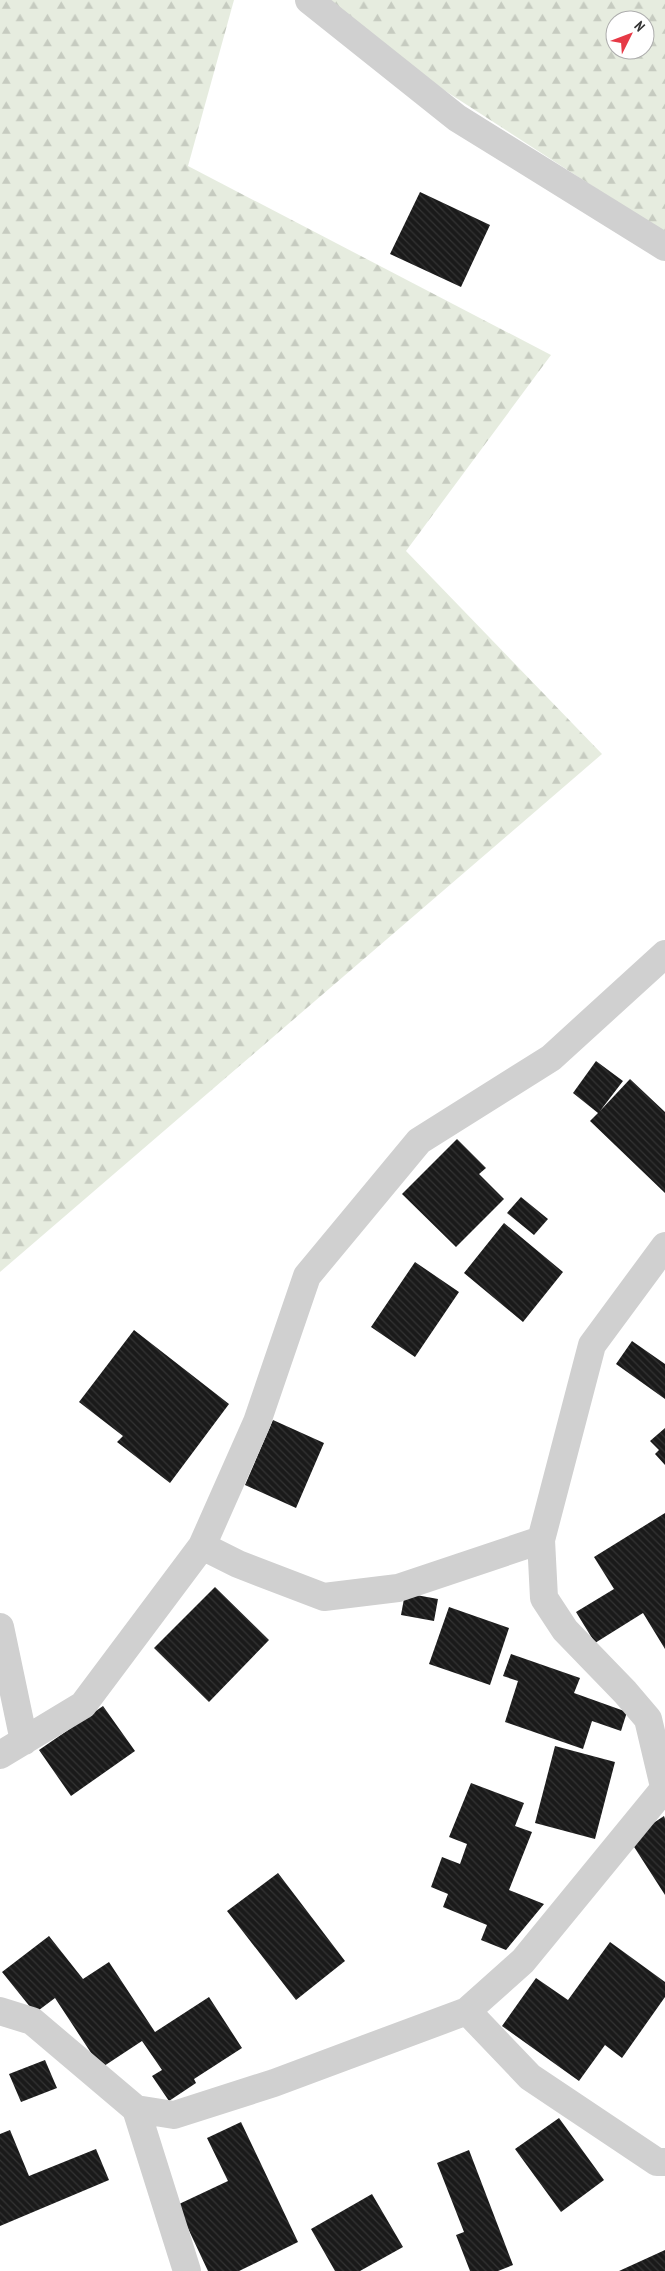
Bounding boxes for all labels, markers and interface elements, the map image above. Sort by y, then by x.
north arrow [605,10,655,60]
text: N [630,17,649,35]

